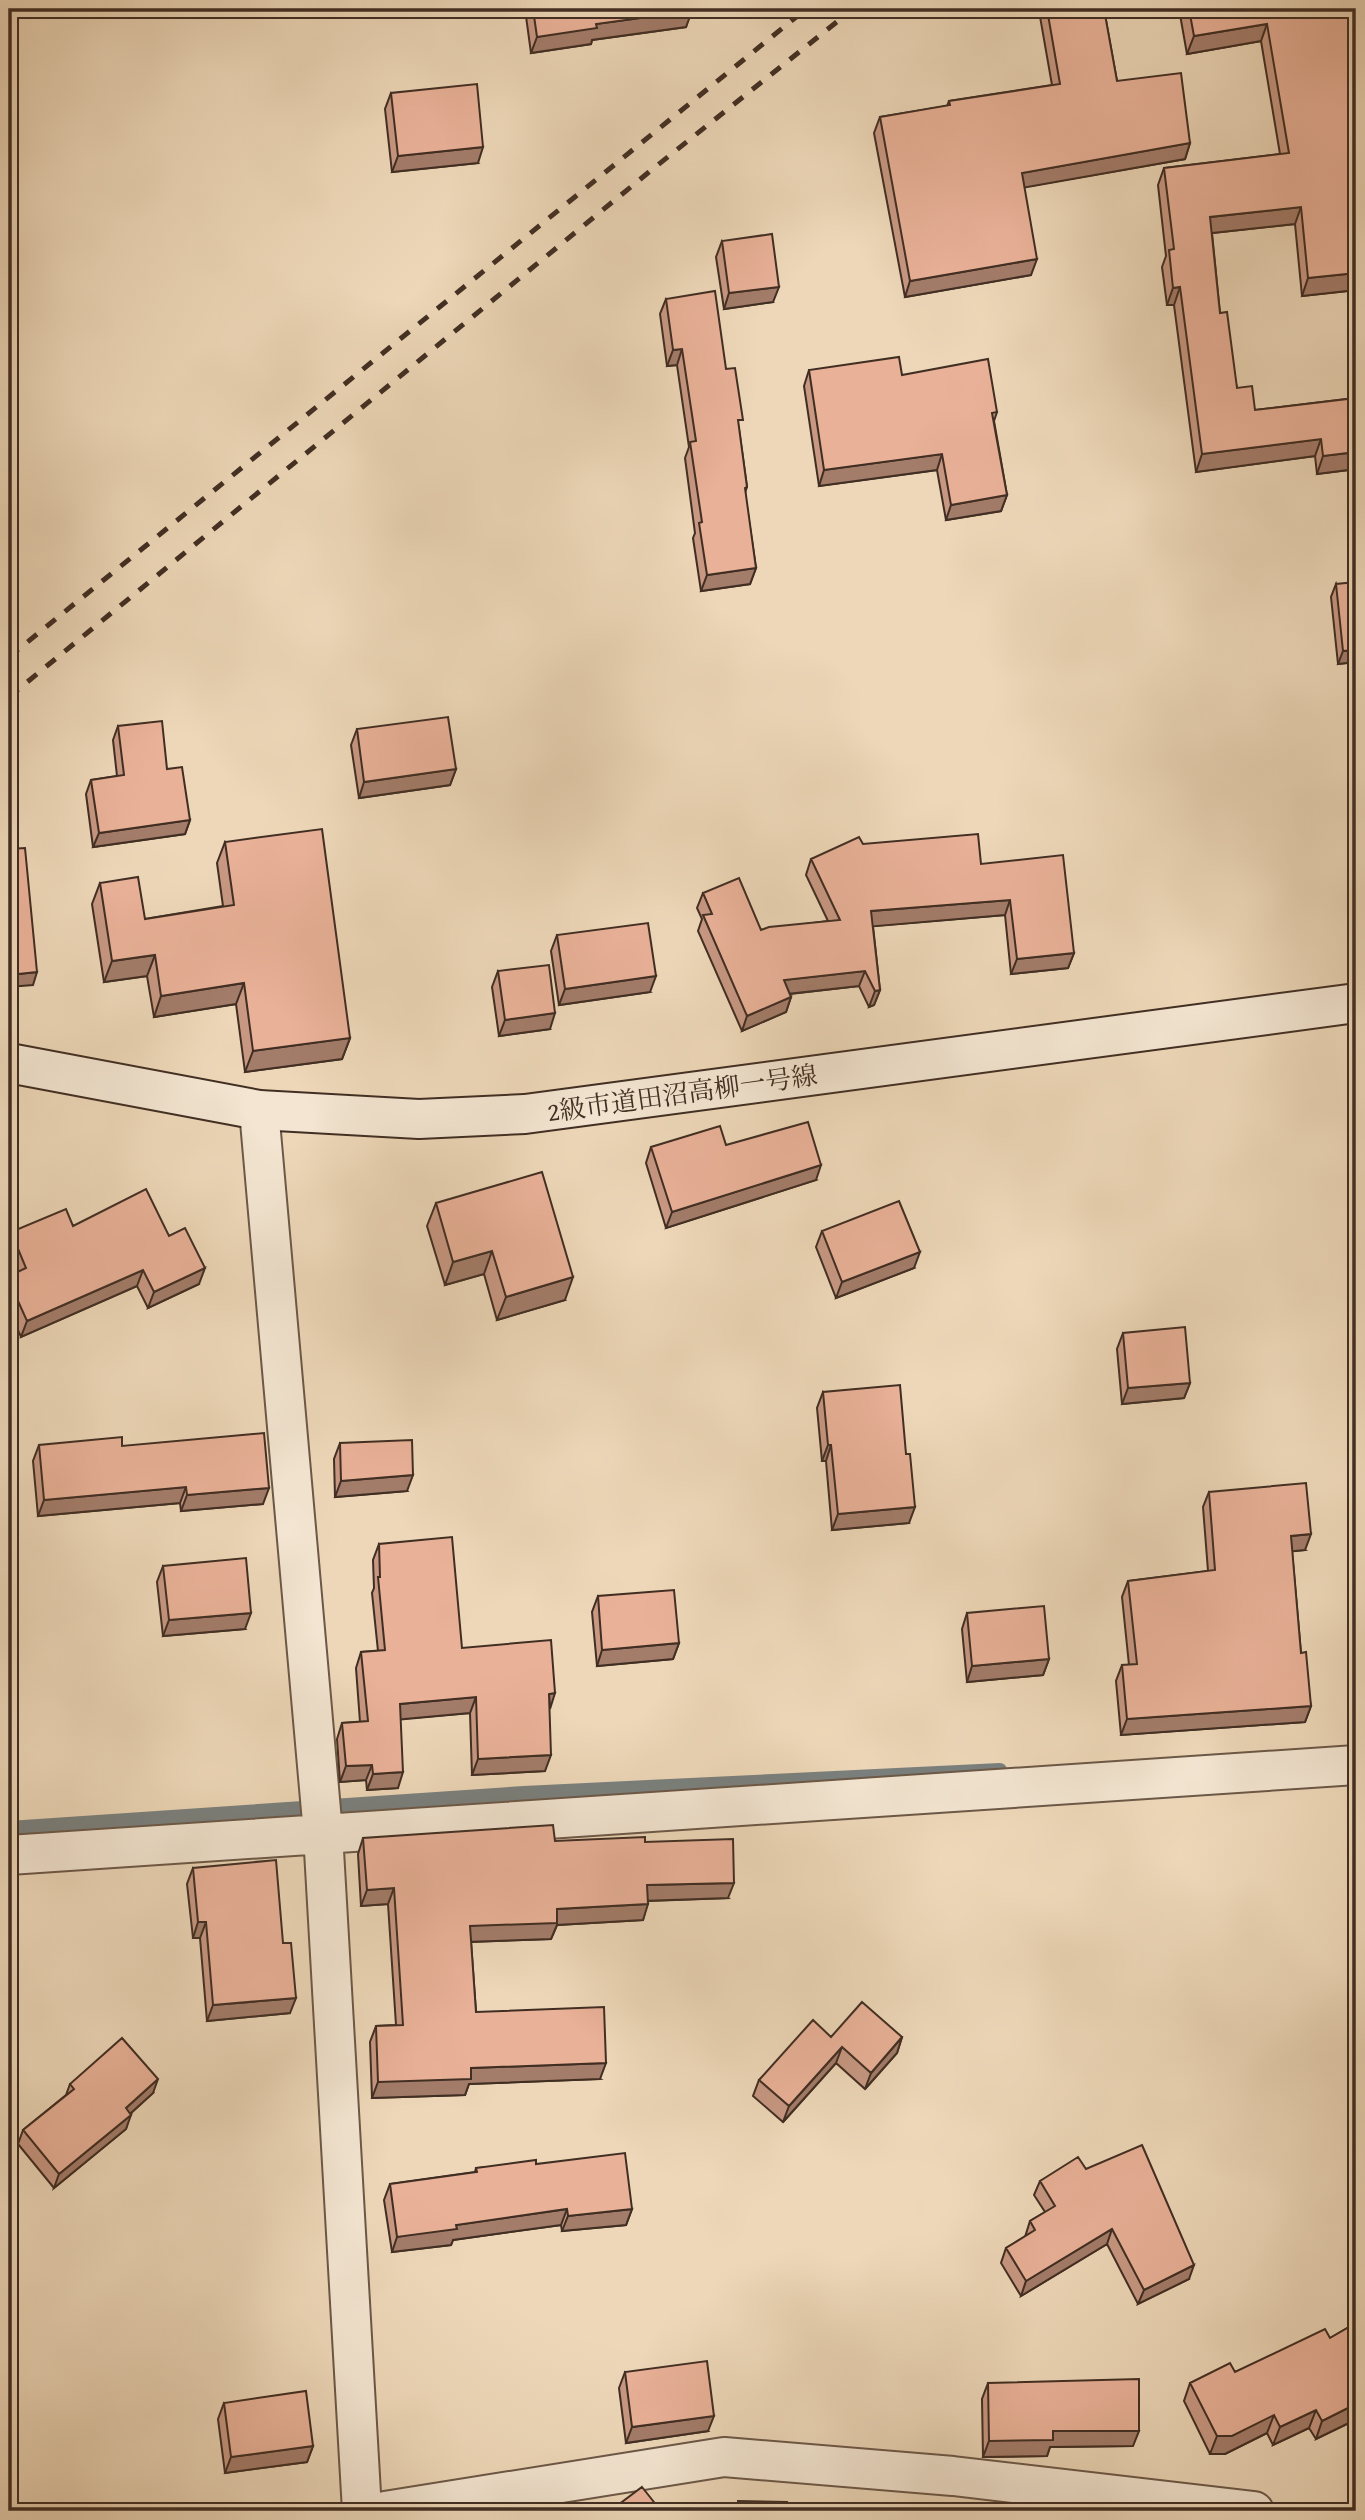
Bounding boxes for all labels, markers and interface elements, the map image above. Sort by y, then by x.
street label: 2級市道田沼高柳一号線 [544,1055,820,1131]

